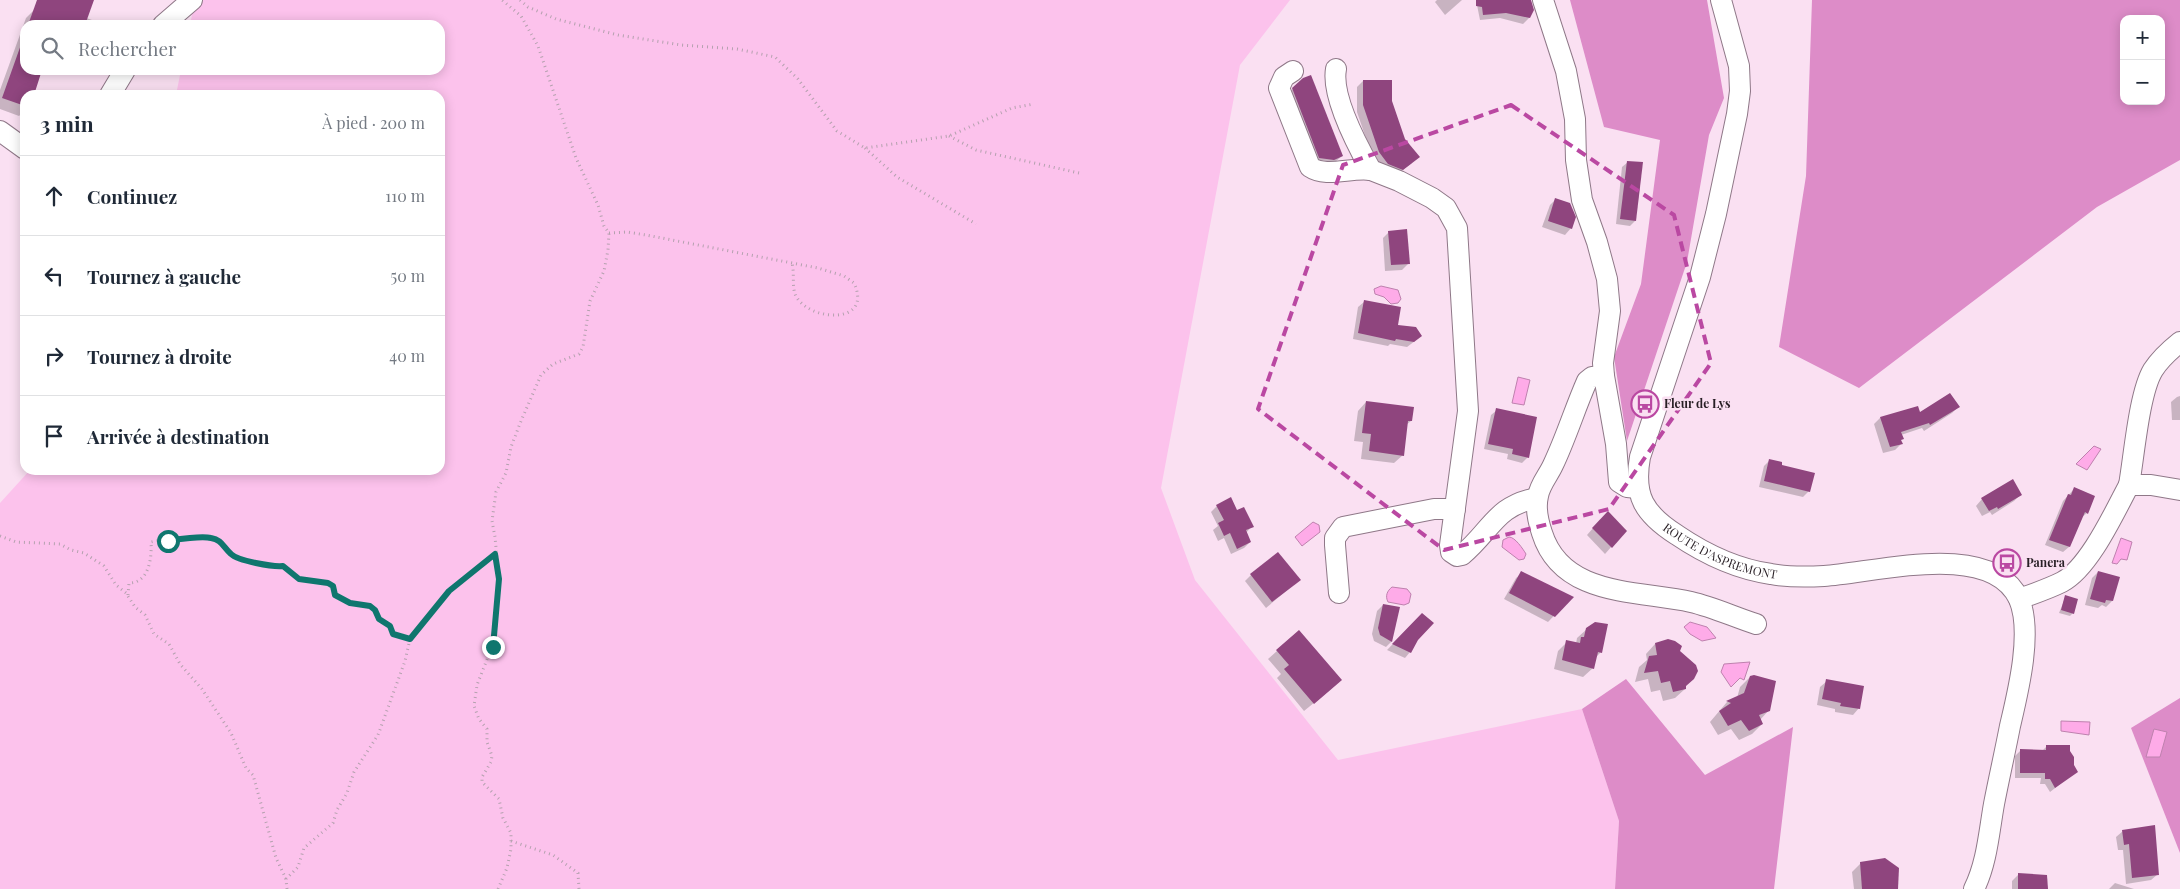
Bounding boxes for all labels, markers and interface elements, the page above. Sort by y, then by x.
map controls [2120,15,2165,105]
button: + [2120,15,2165,60]
search box [20,20,445,75]
icon: search [38,34,66,62]
text: Rechercher [78,35,177,61]
button: − [2120,60,2165,105]
text: 3 min [40,109,94,137]
text: À pied · 200 m [322,112,425,133]
icon: ahead [40,182,68,210]
text: Continuez [87,183,177,209]
text: 110 m [385,185,425,206]
icon: left [40,262,68,290]
text: Tournez à gauche [87,263,241,289]
text: 50 m [391,265,425,286]
icon: right [40,342,68,370]
text: Tournez à droite [87,343,232,369]
text: 40 m [389,345,425,366]
bus stop icon: Fleur de Lys [1630,389,1660,419]
place label: Fleur de Lys [1664,395,1731,411]
icon: arrive [40,422,68,450]
text: Arrivée à destination [87,423,269,449]
street label: ROUTE D'ASPREMONT [1660,519,1779,582]
route start [157,530,180,553]
bus stop icon: Panera [1992,548,2022,578]
place label: Panera [2026,554,2066,570]
route end [482,636,505,659]

